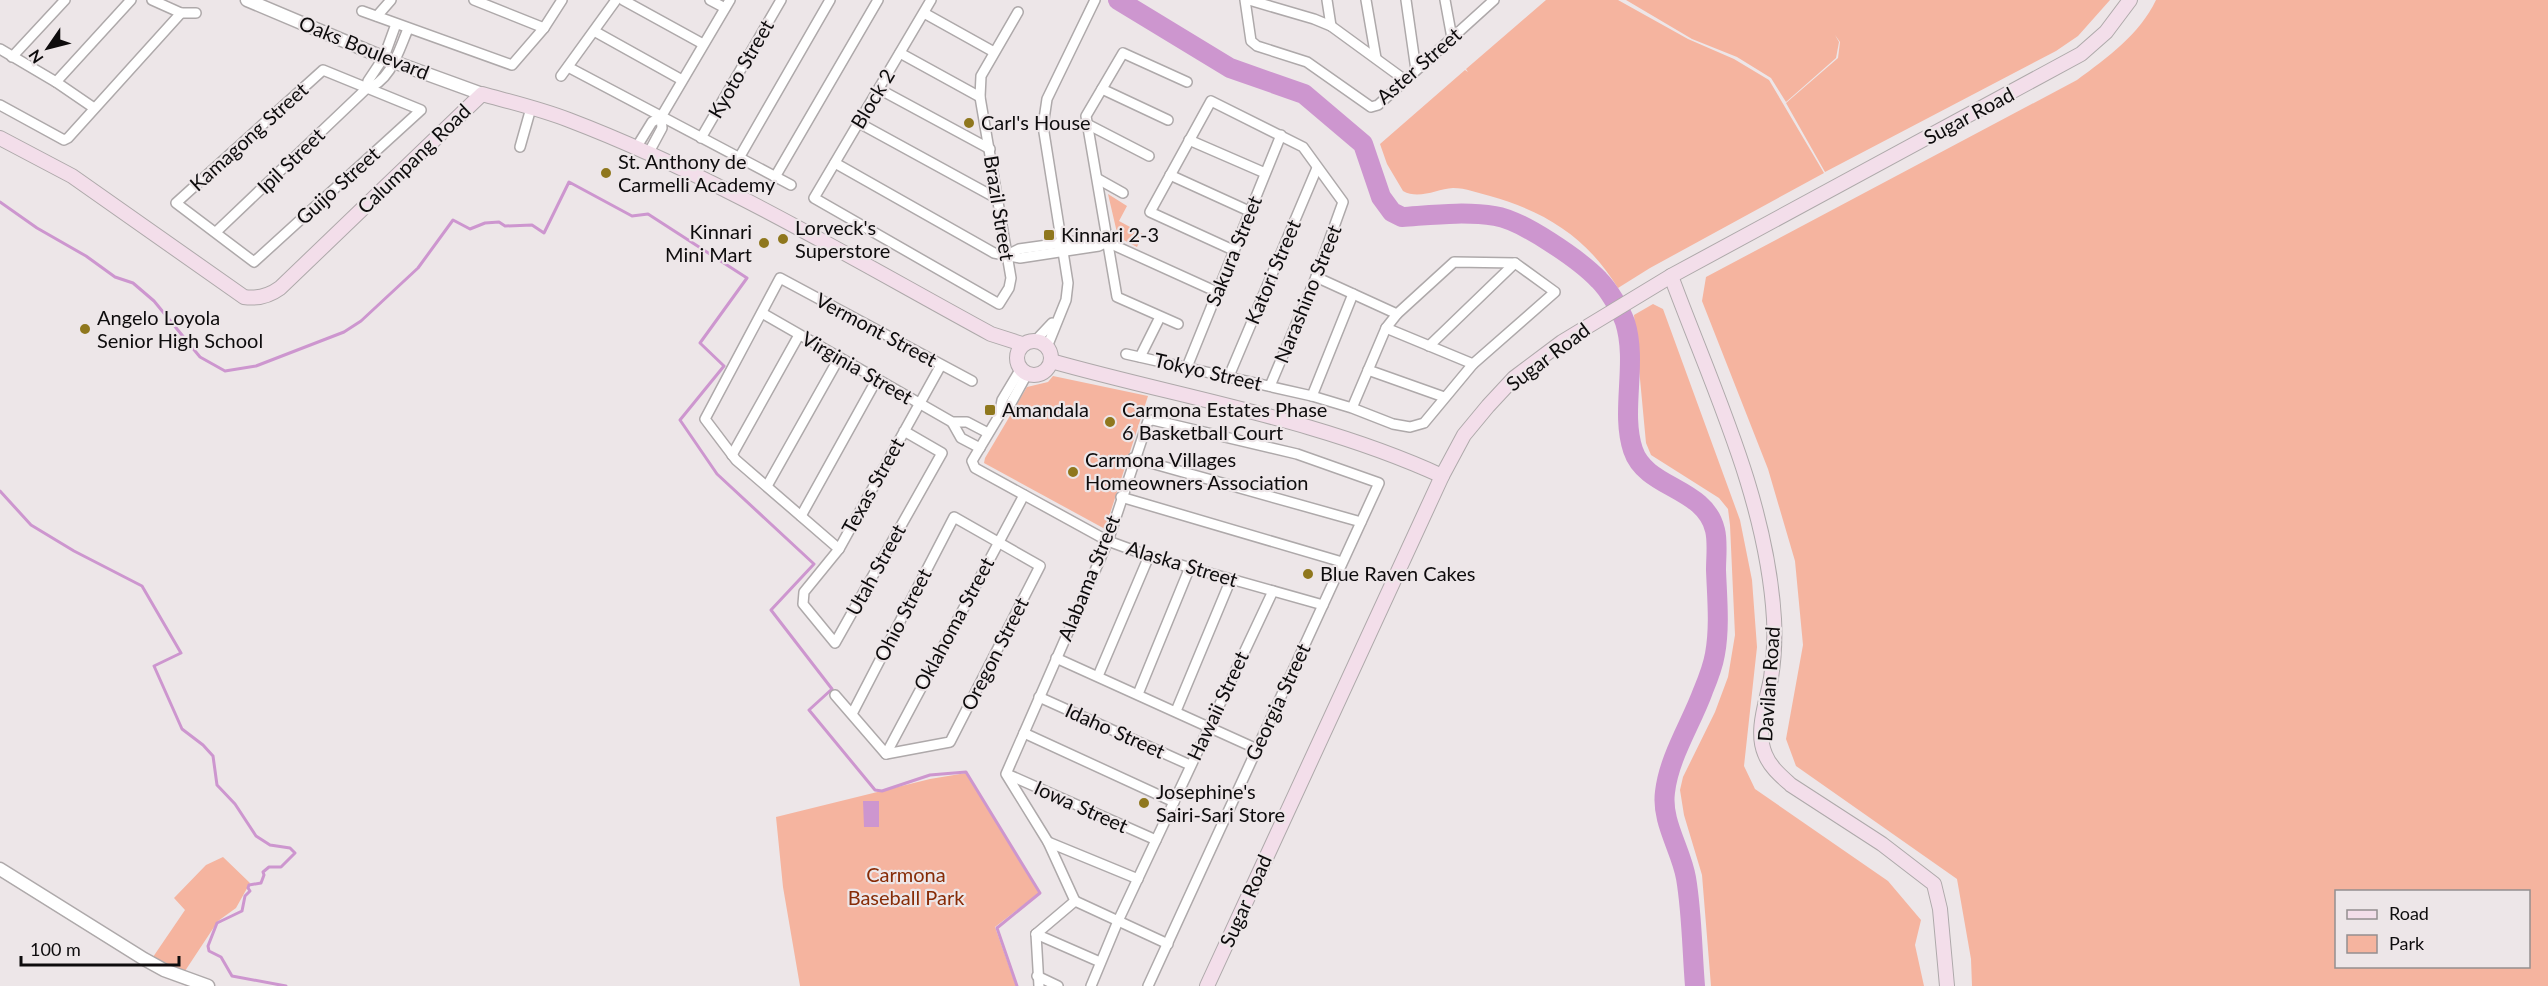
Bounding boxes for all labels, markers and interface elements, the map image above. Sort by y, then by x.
street label: Oaks Boulevard [296,10,433,84]
street label: Kyoto Street [702,15,778,122]
north arrow [18,18,78,78]
street label: Aster Street [1371,22,1466,109]
text: N [24,46,47,67]
street label: Block 2 [845,64,899,133]
street label: Kamagong Street [184,77,312,196]
street label: Sugar Road [1919,81,2018,149]
street label: Calumpang Road [352,98,475,218]
place label: Carl's House [981,110,1091,134]
marker: Carl's House [962,116,976,130]
street label: Ipil Street [252,122,329,198]
street label: Guijo Street [291,141,384,229]
place label: St. Anthony de Carmelli Academy [618,149,776,196]
street label: Brazil Street [980,154,1020,262]
marker: St. Anthony de Carmelli Academy [599,166,613,180]
street label: Sakura Street [1200,192,1266,309]
place label: Lorveck's Superstore [795,215,890,262]
street label: Katori Street [1239,216,1305,328]
place label: Kinnari Mini Mart [665,219,752,266]
street label: Narashino Street [1268,221,1346,366]
place label: Kinnari 2-3 [1061,222,1159,246]
marker: Kinnari 2-3 [1042,228,1056,242]
marker: Lorveck's Superstore [776,232,790,246]
marker: Kinnari Mini Mart [757,236,771,250]
street label: Vermont Street [812,287,941,371]
place label: Angelo Loyola Senior High School [97,305,263,352]
street label: Sugar Road [1501,317,1594,395]
marker: Angelo Loyola Senior High School [78,322,92,336]
street label: Virginia Street [798,326,917,409]
street label: Tokyo Street [1152,347,1265,395]
place label: Amandala [1002,397,1089,421]
place label: Carmona Estates Phase 6 Basketball Court [1122,397,1327,444]
marker: Amandala [983,403,997,417]
marker: Carmona Estates Phase 6 Basketball Court [1103,415,1117,429]
street label: Texas Street [836,433,908,538]
place label: Carmona Villages Homeowners Association [1085,447,1308,494]
marker: Carmona Villages Homeowners Association [1066,465,1080,479]
street label: Alabama Street [1052,511,1124,644]
street label: Utah Street [840,520,910,619]
street label: Alaska Street [1124,535,1241,591]
street label: Oklahoma Street [908,553,998,694]
place label: Blue Raven Cakes [1320,561,1475,585]
street label: Ohio Street [869,564,936,665]
marker: Blue Raven Cakes [1301,567,1315,581]
street label: Oregon Street [955,593,1033,714]
street label: Davilan Road [1752,626,1784,742]
street label: Georgia Street [1240,639,1315,764]
street label: Hawaii Street [1181,647,1253,764]
street label: Idaho Street [1062,697,1169,763]
street label: Iowa Street [1031,775,1132,837]
place label: Josephine's Sairi-Sari Store [1156,779,1285,826]
marker: Josephine's Sairi-Sari Store [1137,796,1151,810]
street label: Sugar Road [1214,851,1276,950]
park label: Carmona Baseball Park [848,862,965,909]
legend [2335,890,2530,968]
text: Road [2389,902,2429,924]
scale bar [21,929,178,967]
text: Park [2389,932,2425,954]
text: 100 m [30,938,81,960]

